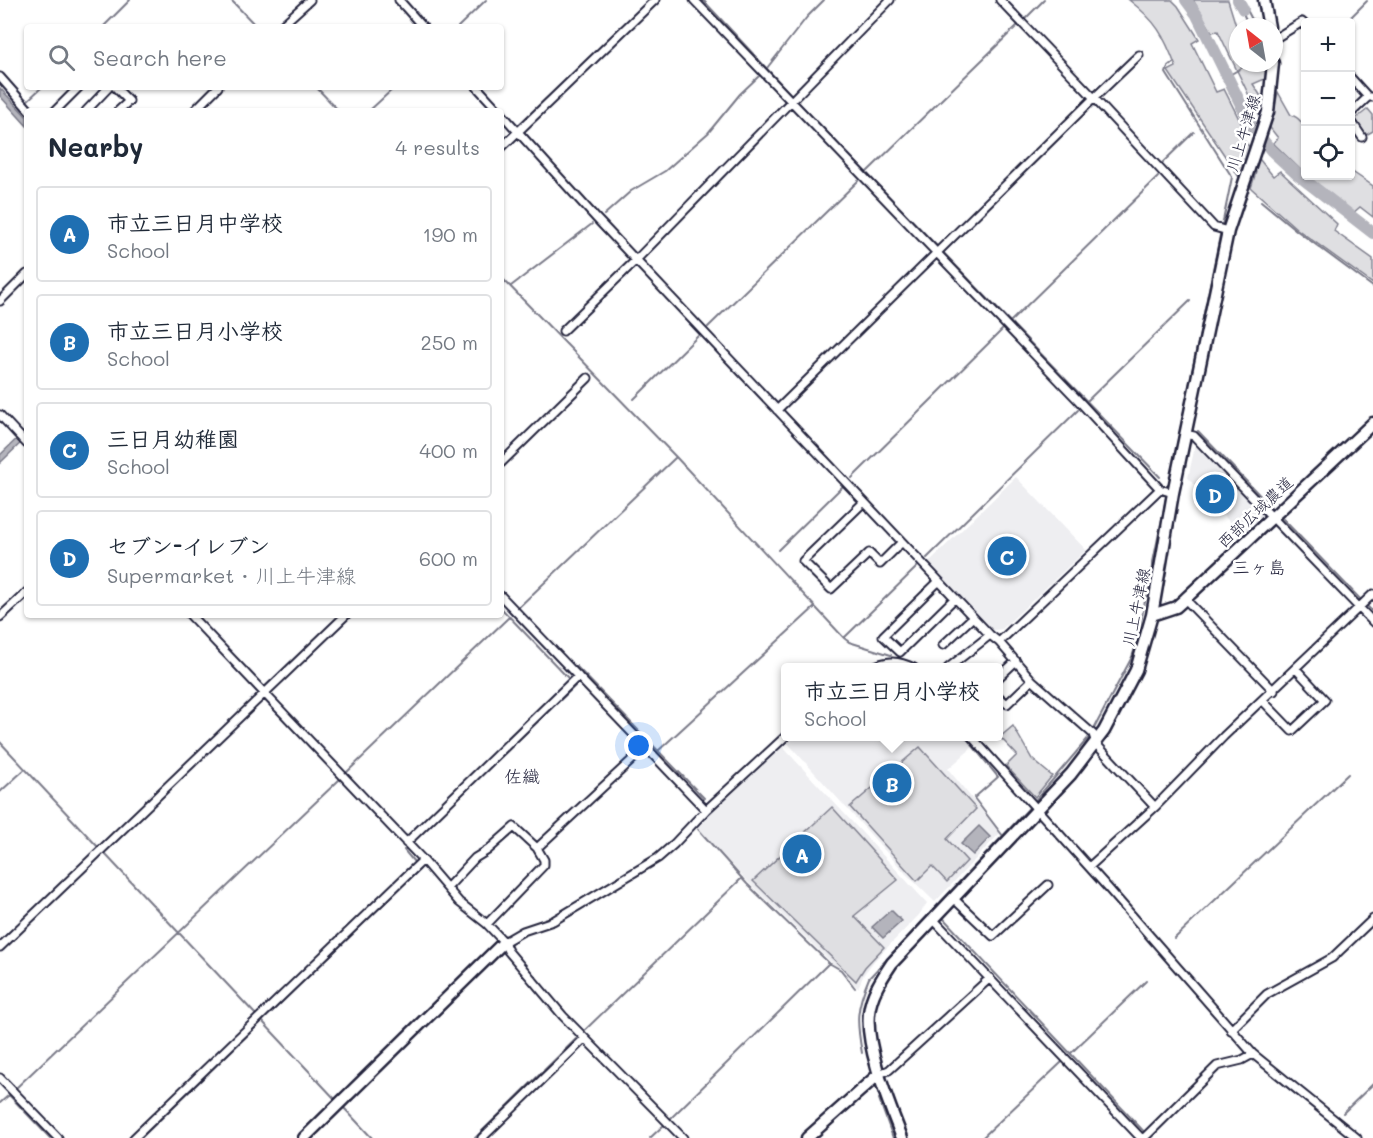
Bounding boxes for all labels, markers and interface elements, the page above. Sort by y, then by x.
north arrow [1229,18,1283,72]
map controls [1301,18,1355,180]
button: + [1301,18,1355,72]
search box [24,24,504,90]
icon: search [45,41,78,74]
text: Search here [93,43,227,72]
button: − [1301,72,1355,126]
street label: 川上牛津線 [1221,92,1264,174]
button: locate [1301,126,1355,180]
text: Nearby [48,130,143,164]
text: 4 results [395,134,480,160]
text: 市立三日月中学校 [107,208,283,237]
text: A [63,221,76,247]
text: 190 m [423,221,478,247]
text: School [107,237,170,263]
text: 市立三日月小学校 [107,316,283,345]
text: B [63,329,76,355]
text: 250 m [421,329,478,355]
text: School [107,345,170,371]
text: 三日月幼稚園 [107,424,239,453]
text: C [62,437,77,463]
text: 400 m [419,437,478,463]
text: School [107,453,170,479]
street label: 西部広域農道 [1212,471,1297,552]
pin: D [1196,472,1234,516]
text: セブン-イレブン [107,531,270,560]
pin: C [988,534,1026,578]
text: D [62,545,77,571]
text: 600 m [419,545,478,571]
district label: 三ヶ島 [1232,555,1286,579]
text: Supermarket · 川上牛津線 [107,562,356,588]
street label: 川上牛津線 [1117,566,1154,648]
popup [781,663,1003,741]
text: 市立三日月小学校 [804,676,980,705]
text: School [804,705,867,731]
your location [624,731,653,760]
pin: B [872,760,912,806]
district label: 佐織 [504,764,540,788]
pin: A [782,832,822,876]

